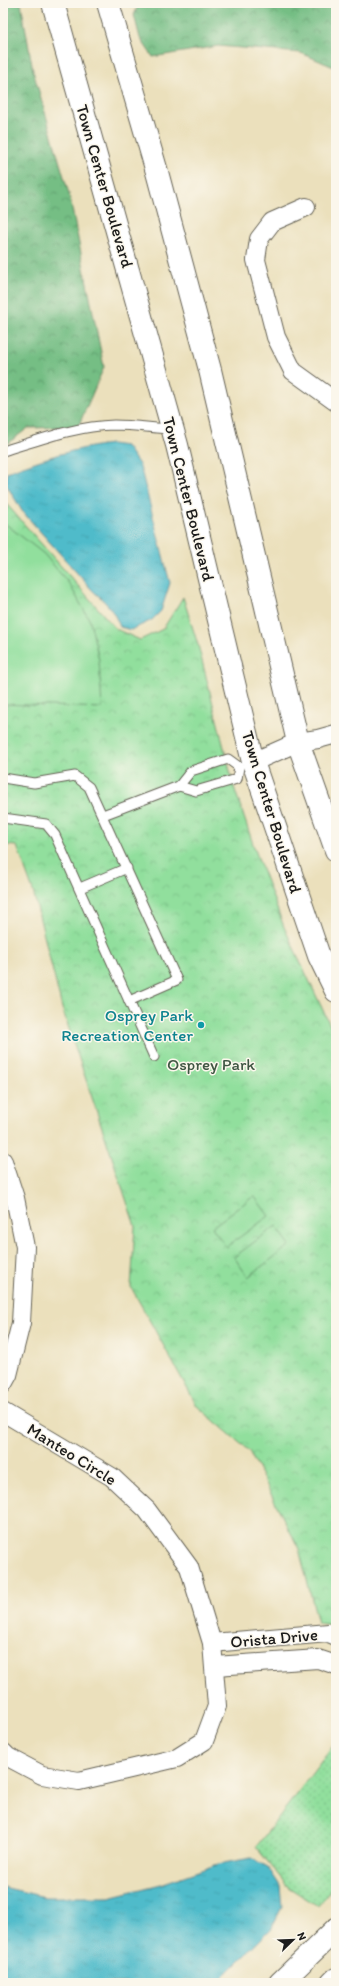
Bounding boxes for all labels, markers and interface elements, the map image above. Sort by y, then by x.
street label: Town Center Boulevard [72,102,138,271]
street label: Town Center Boulevard [159,415,219,584]
street label: Town Center Boulevard [238,728,306,896]
place label: Osprey Park Recreation Center [61,1005,193,1045]
marker: Osprey Park Recreation Center [196,1020,206,1030]
park label: Osprey Park [167,1054,255,1074]
street label: Manteo Circle [24,1419,120,1489]
street label: Orista Drive [229,1624,319,1652]
north arrow [273,1920,313,1960]
text: N [294,1930,309,1942]

